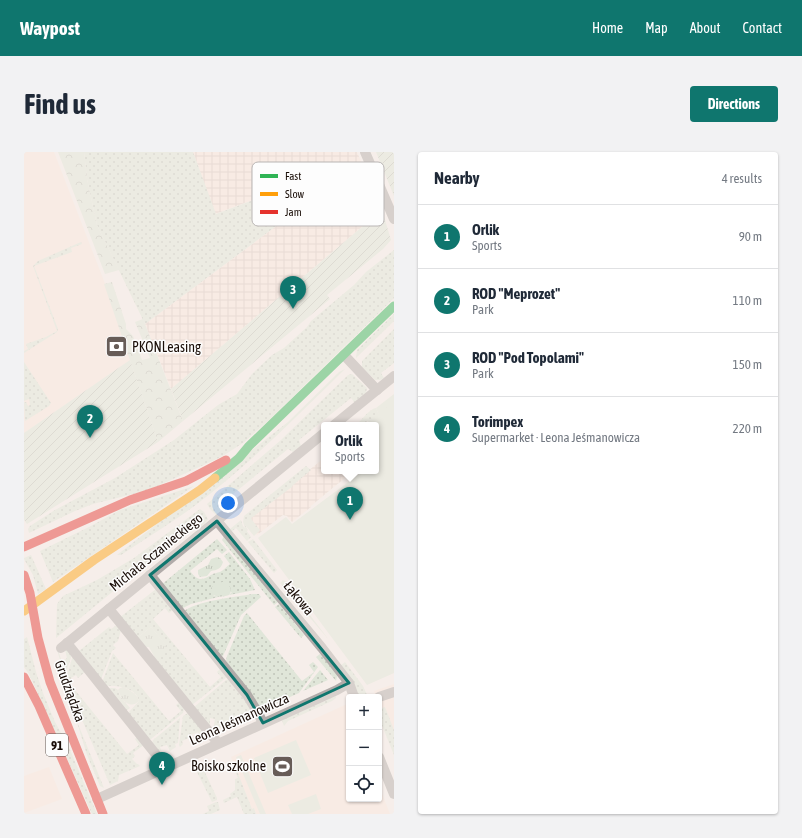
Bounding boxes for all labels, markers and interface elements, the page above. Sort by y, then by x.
text: Waypost [20,17,80,39]
text: Home [592,20,623,36]
text: Map [645,20,668,36]
text: About [690,20,721,36]
text: Contact [743,20,782,36]
button: Directions [690,86,778,122]
text: Find us [24,88,96,120]
legend [252,162,384,226]
text: Nearby [434,168,480,188]
text: Fast [285,170,301,182]
text: 4 results [722,171,762,186]
text: Slow [285,188,304,200]
text: Jam [285,206,302,218]
text: Orlik [472,221,499,238]
text: 1 [444,229,450,244]
text: 90 m [739,229,762,244]
text: Sports [472,238,502,253]
pin: 3 [280,276,306,309]
text: ROD "Meprozet" [472,285,560,302]
text: 2 [444,293,450,308]
text: 110 m [733,293,762,308]
text: Park [472,302,494,317]
bank icon: PKONLeasing [103,334,129,360]
place label: PKONLeasing [132,339,201,355]
text: ROD "Pod Topolami" [472,349,584,366]
text: 3 [444,357,450,372]
text: 150 m [733,357,762,372]
text: Park [472,366,494,381]
pin: 2 [77,405,103,438]
text: Torimpex [472,413,523,430]
text: 4 [444,421,450,436]
text: 220 m [733,421,762,436]
popup [321,422,379,474]
text: Supermarket · Leona Jeśmanowicza [472,430,640,445]
text: Orlik [335,432,362,449]
text: Sports [335,449,365,464]
pin: 1 [337,487,363,520]
your location [218,493,238,513]
street label: Michała Sczanieckiego [106,510,206,594]
street label: Łąkowa [281,578,317,618]
street label: Grudziądzka [52,658,88,724]
street label: Leona Jeśmanowicza [187,690,291,748]
map controls [346,694,382,802]
button: + [346,694,382,730]
button: − [346,730,382,766]
road number: 91 [46,734,68,756]
pin: 4 [149,752,175,785]
sports icon: Boisko szkolne [269,753,295,779]
place label: Boisko szkolne [191,758,266,774]
button: locate [346,766,382,802]

